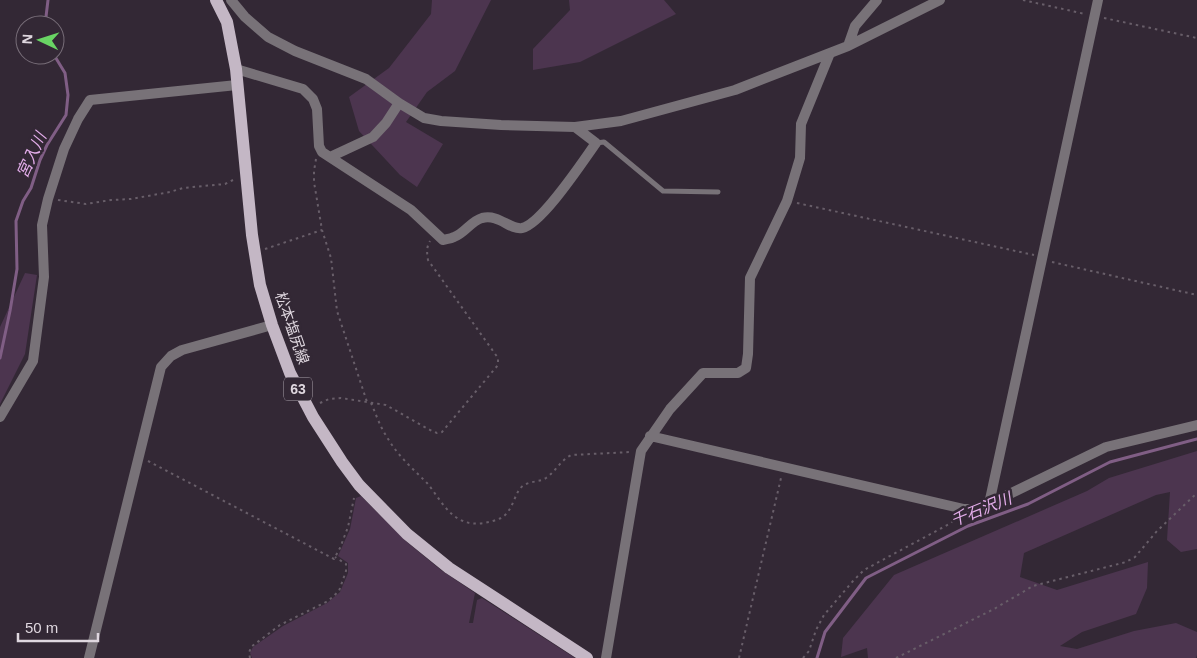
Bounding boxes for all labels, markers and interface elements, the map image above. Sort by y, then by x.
north arrow [15,15,65,65]
text: N [19,33,35,45]
water label: 宮入川 [14,128,50,181]
street label: 松本塩尻線 [272,290,313,366]
road number: 63 [284,378,312,400]
water label: 千石沢川 [948,489,1016,529]
scale bar [18,610,98,642]
text: 50 m [25,619,58,636]

